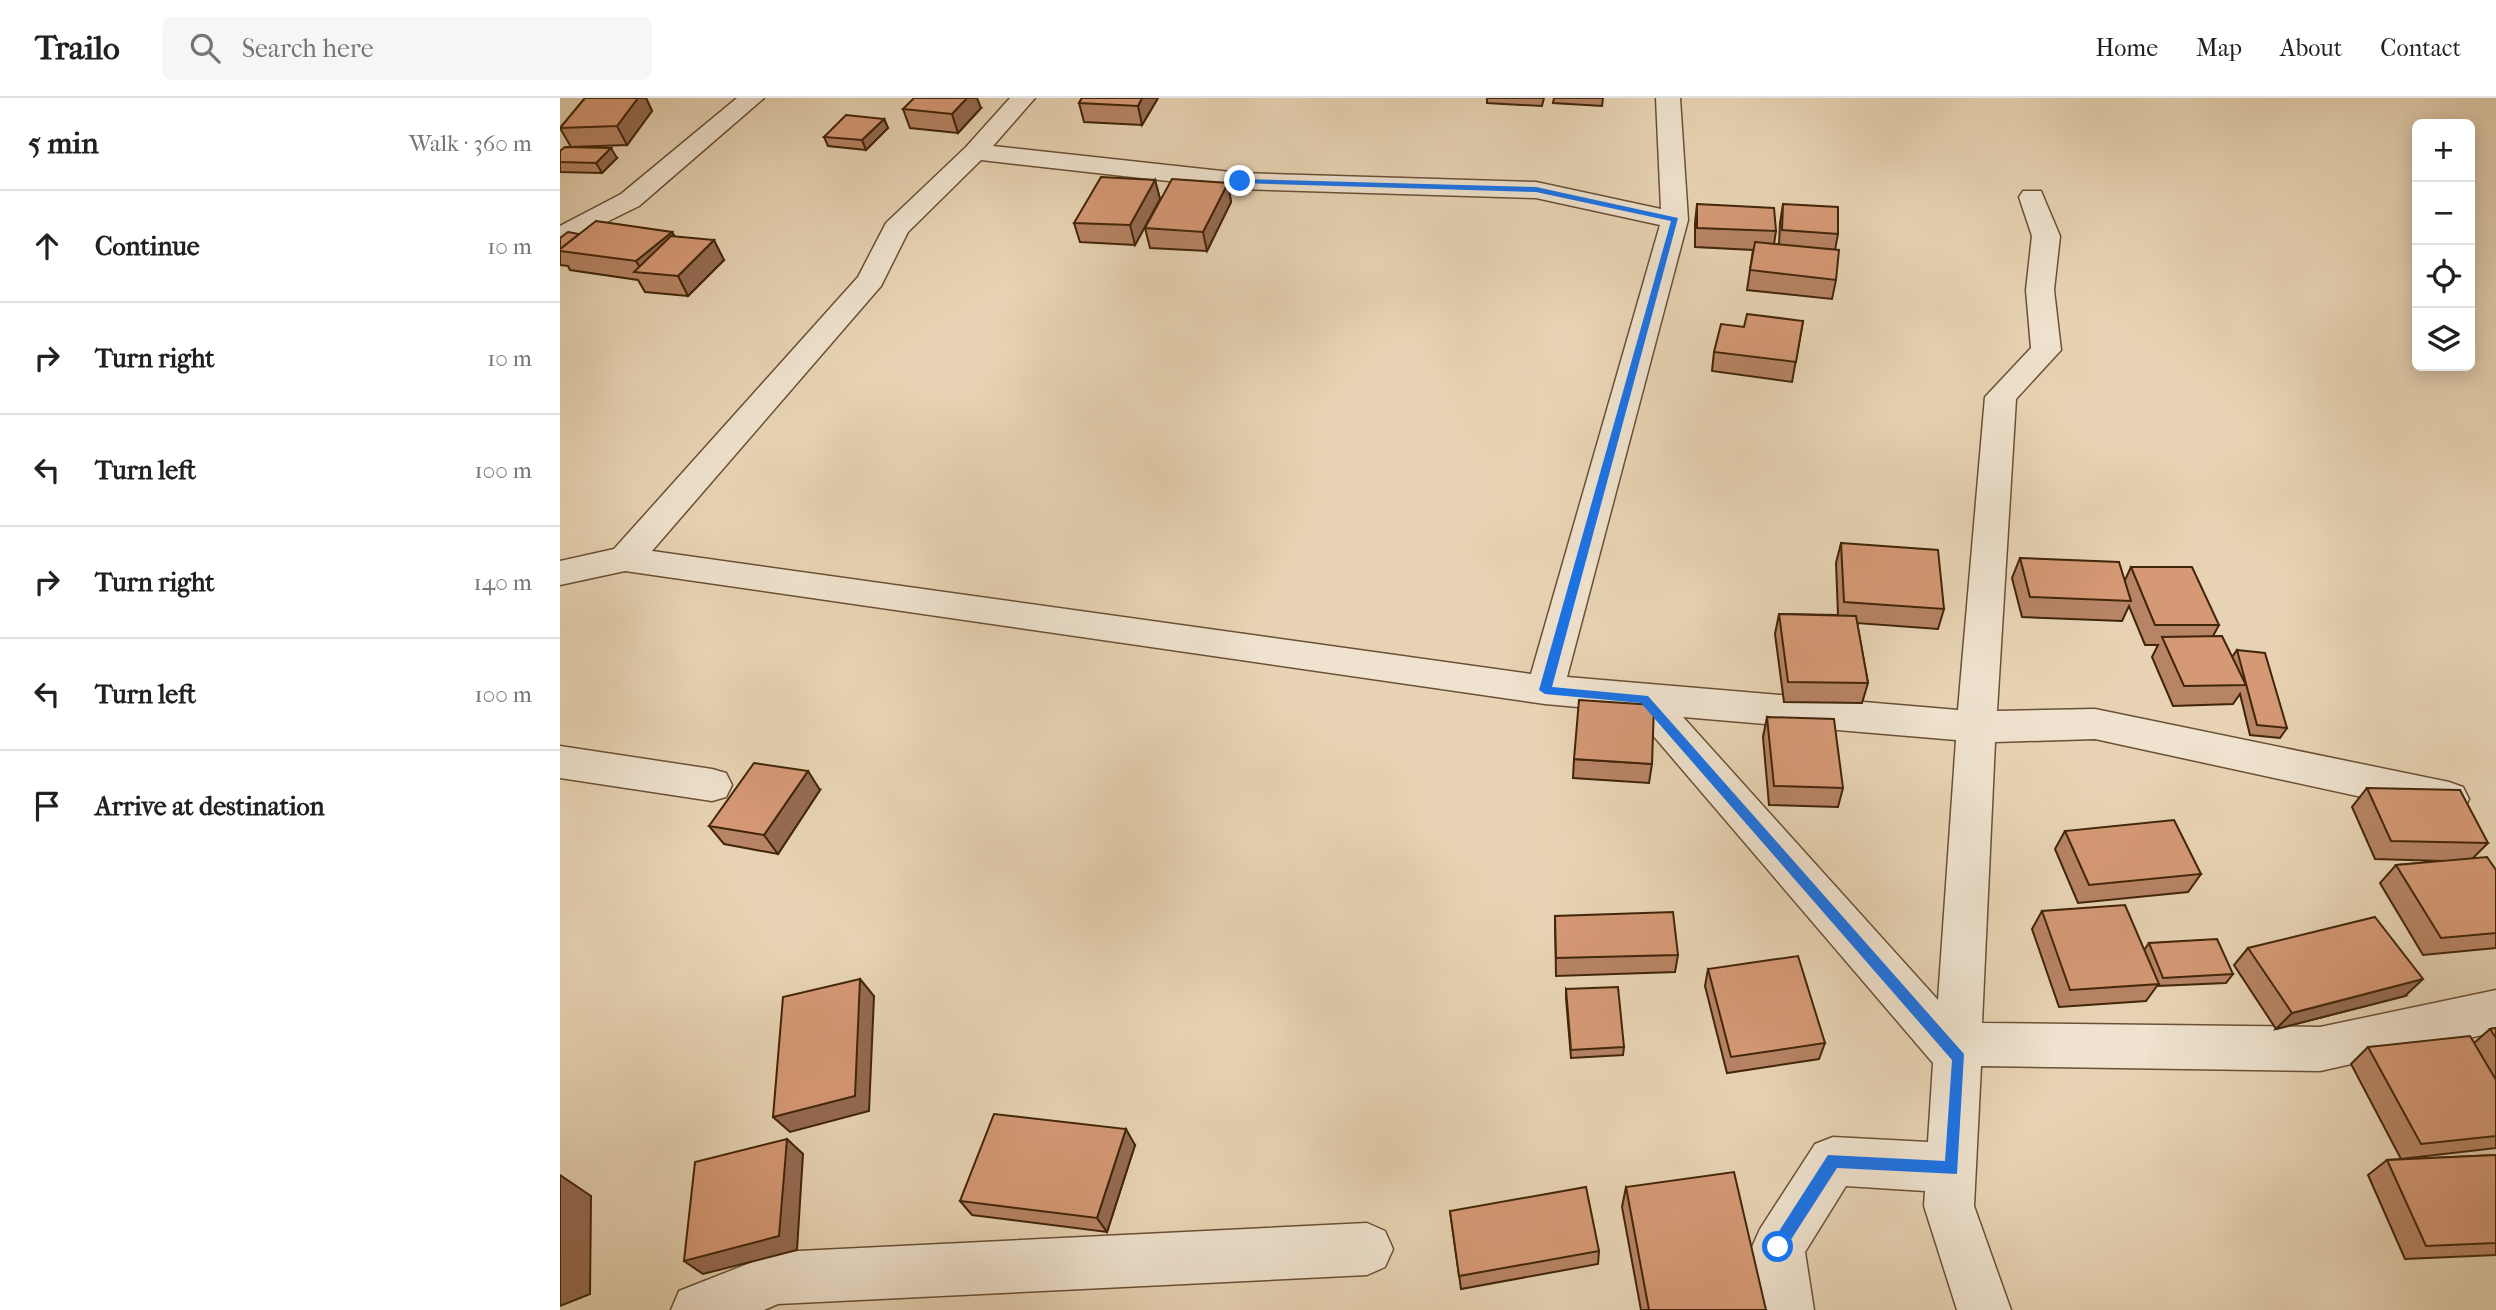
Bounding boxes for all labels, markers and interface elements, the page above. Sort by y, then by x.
search box [162,17,652,80]
text: Trailo [35,29,120,68]
icon: search [186,29,224,67]
text: Search here [242,33,374,64]
text: Home [2096,34,2158,62]
text: Map [2196,34,2242,62]
text: About [2280,34,2342,62]
text: Contact [2380,34,2461,62]
map controls [2412,119,2475,371]
button: + [2412,119,2475,182]
text: 5 min [28,126,99,161]
text: Walk · 360 m [409,130,532,157]
route end [1224,165,1255,196]
button: − [2412,182,2475,245]
icon: ahead [28,227,66,265]
text: Continue [95,231,200,262]
text: 10 m [487,233,532,260]
button: locate [2412,245,2475,308]
button: layers [2412,308,2475,371]
icon: right [28,339,66,377]
text: Turn right [95,343,215,374]
text: 10 m [487,345,532,372]
icon: left [28,451,66,489]
text: Turn left [95,455,196,486]
text: 100 m [474,457,532,484]
icon: right [28,563,66,601]
text: Turn right [95,567,215,598]
text: 140 m [473,569,532,596]
icon: left [28,675,66,713]
text: Turn left [95,679,196,710]
text: 100 m [474,681,532,708]
icon: arrive [28,787,66,825]
text: Arrive at destination [95,791,325,822]
route start [1762,1231,1793,1262]

